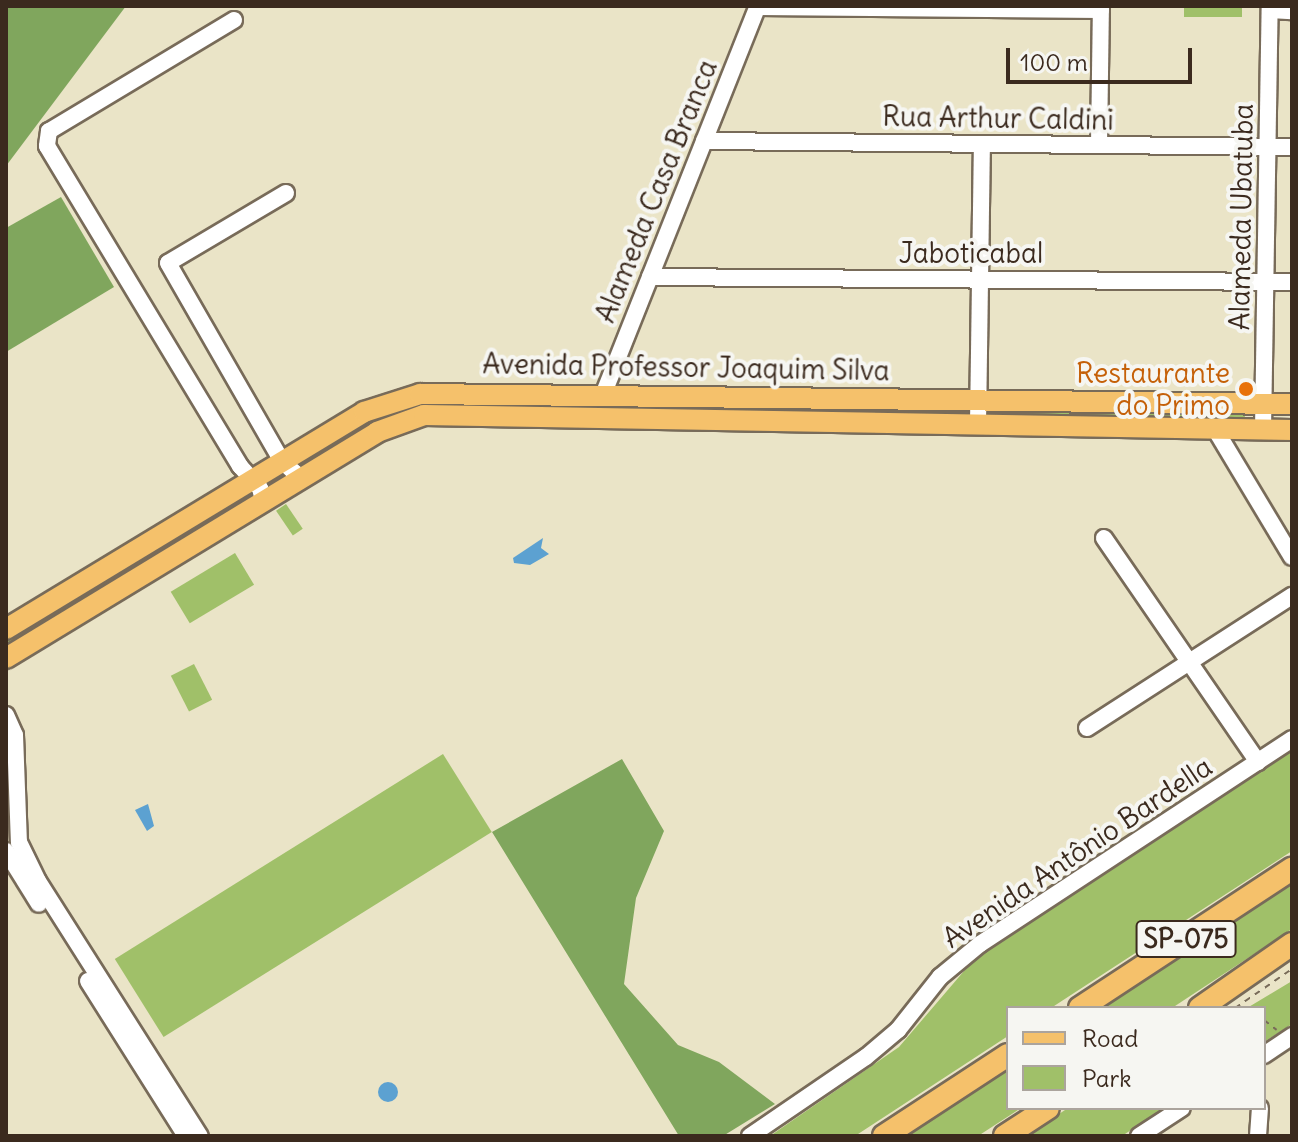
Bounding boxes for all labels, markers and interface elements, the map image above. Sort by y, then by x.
scale bar [1010,32,1196,82]
text: 100 m [1020,47,1088,77]
street label: Alameda Casa Branca [588,55,724,327]
street label: Rua Arthur Caldini [882,99,1114,137]
street label: Alameda Ubatuba [1222,103,1260,331]
street label: Jaboticabal [899,236,1043,270]
street label: Avenida Professor Joaquim Silva [482,347,890,387]
place label: Restaurante do Primo [1076,356,1230,422]
marker: Restaurante do Primo [1237,380,1255,398]
street label: Avenida Antônio Bardella [936,749,1218,955]
road number: SP-075 [1134,917,1238,961]
legend [1006,1006,1266,1110]
text: Road [1082,1023,1138,1053]
text: Park [1082,1063,1132,1093]

